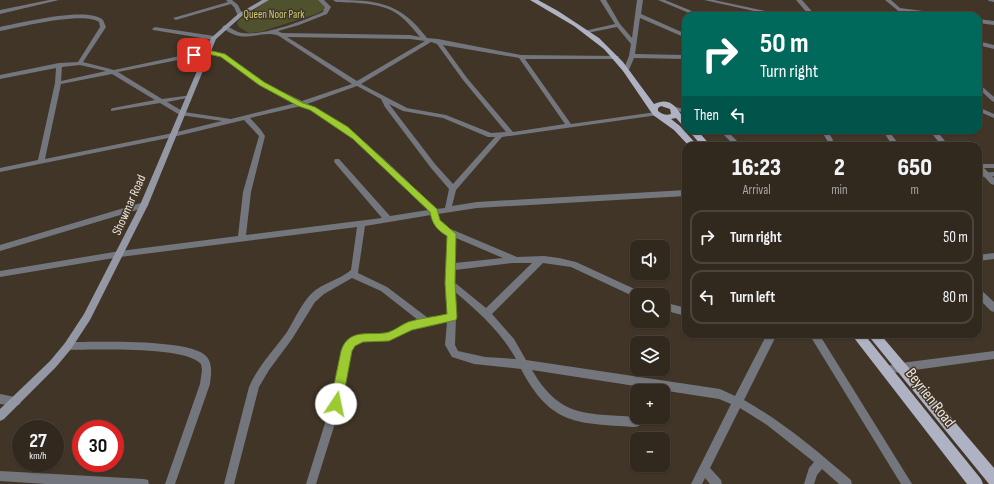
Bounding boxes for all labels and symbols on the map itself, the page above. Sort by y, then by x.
park label: Queen Noor Park [243,8,305,21]
pin [177,38,211,72]
street label: Showmar Road [109,172,149,238]
street label: Beyrien Road [901,365,959,431]
position arrow [315,383,357,425]
speed limit sign: 30 [72,420,124,472]

